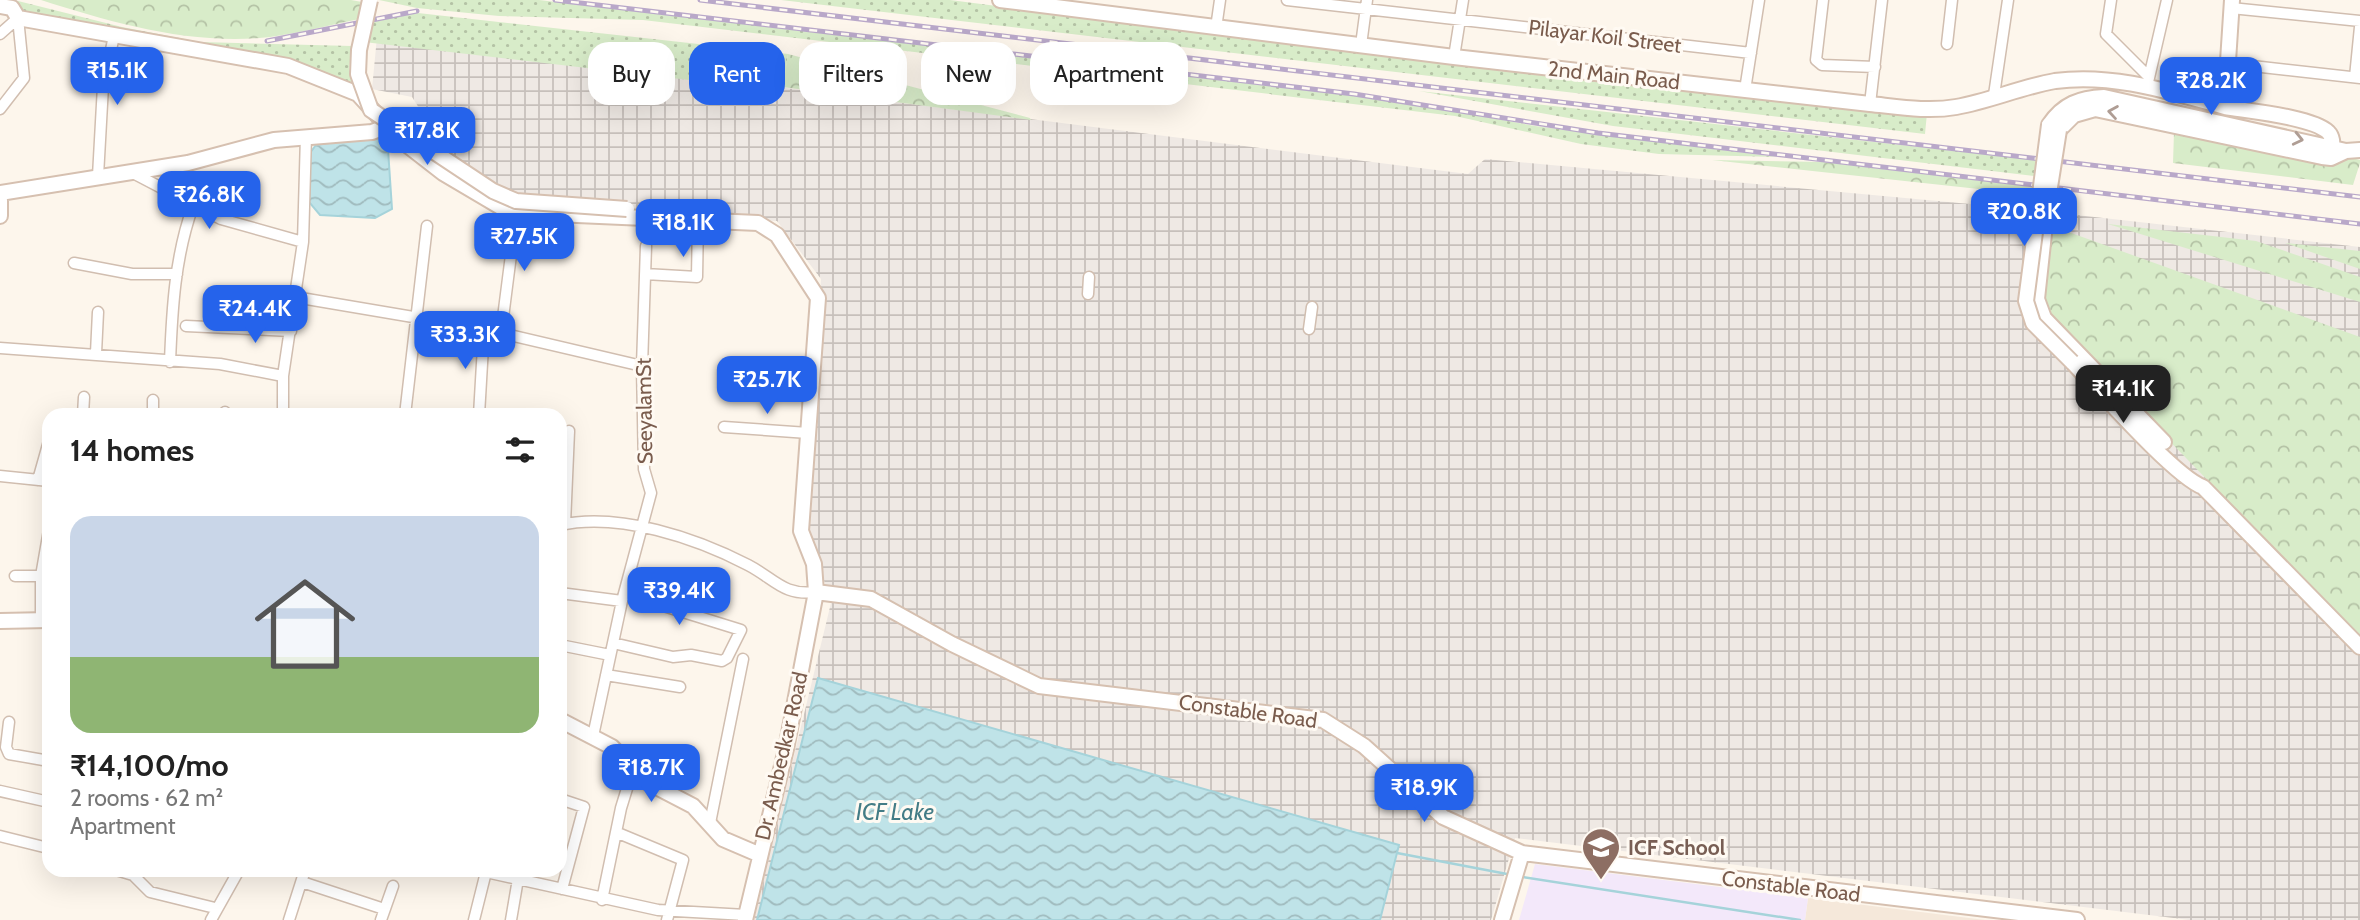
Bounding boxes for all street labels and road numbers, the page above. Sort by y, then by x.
street label: Pilayar Koil Street [1527,14,1683,58]
street label: 2nd Main Road [1547,56,1681,94]
street label: SeeyalamSt [631,358,657,464]
street label: Dr. Ambedkar Road [749,669,813,843]
street label: Constable Road [1177,689,1319,733]
street label: Constable Road [1720,865,1862,907]

